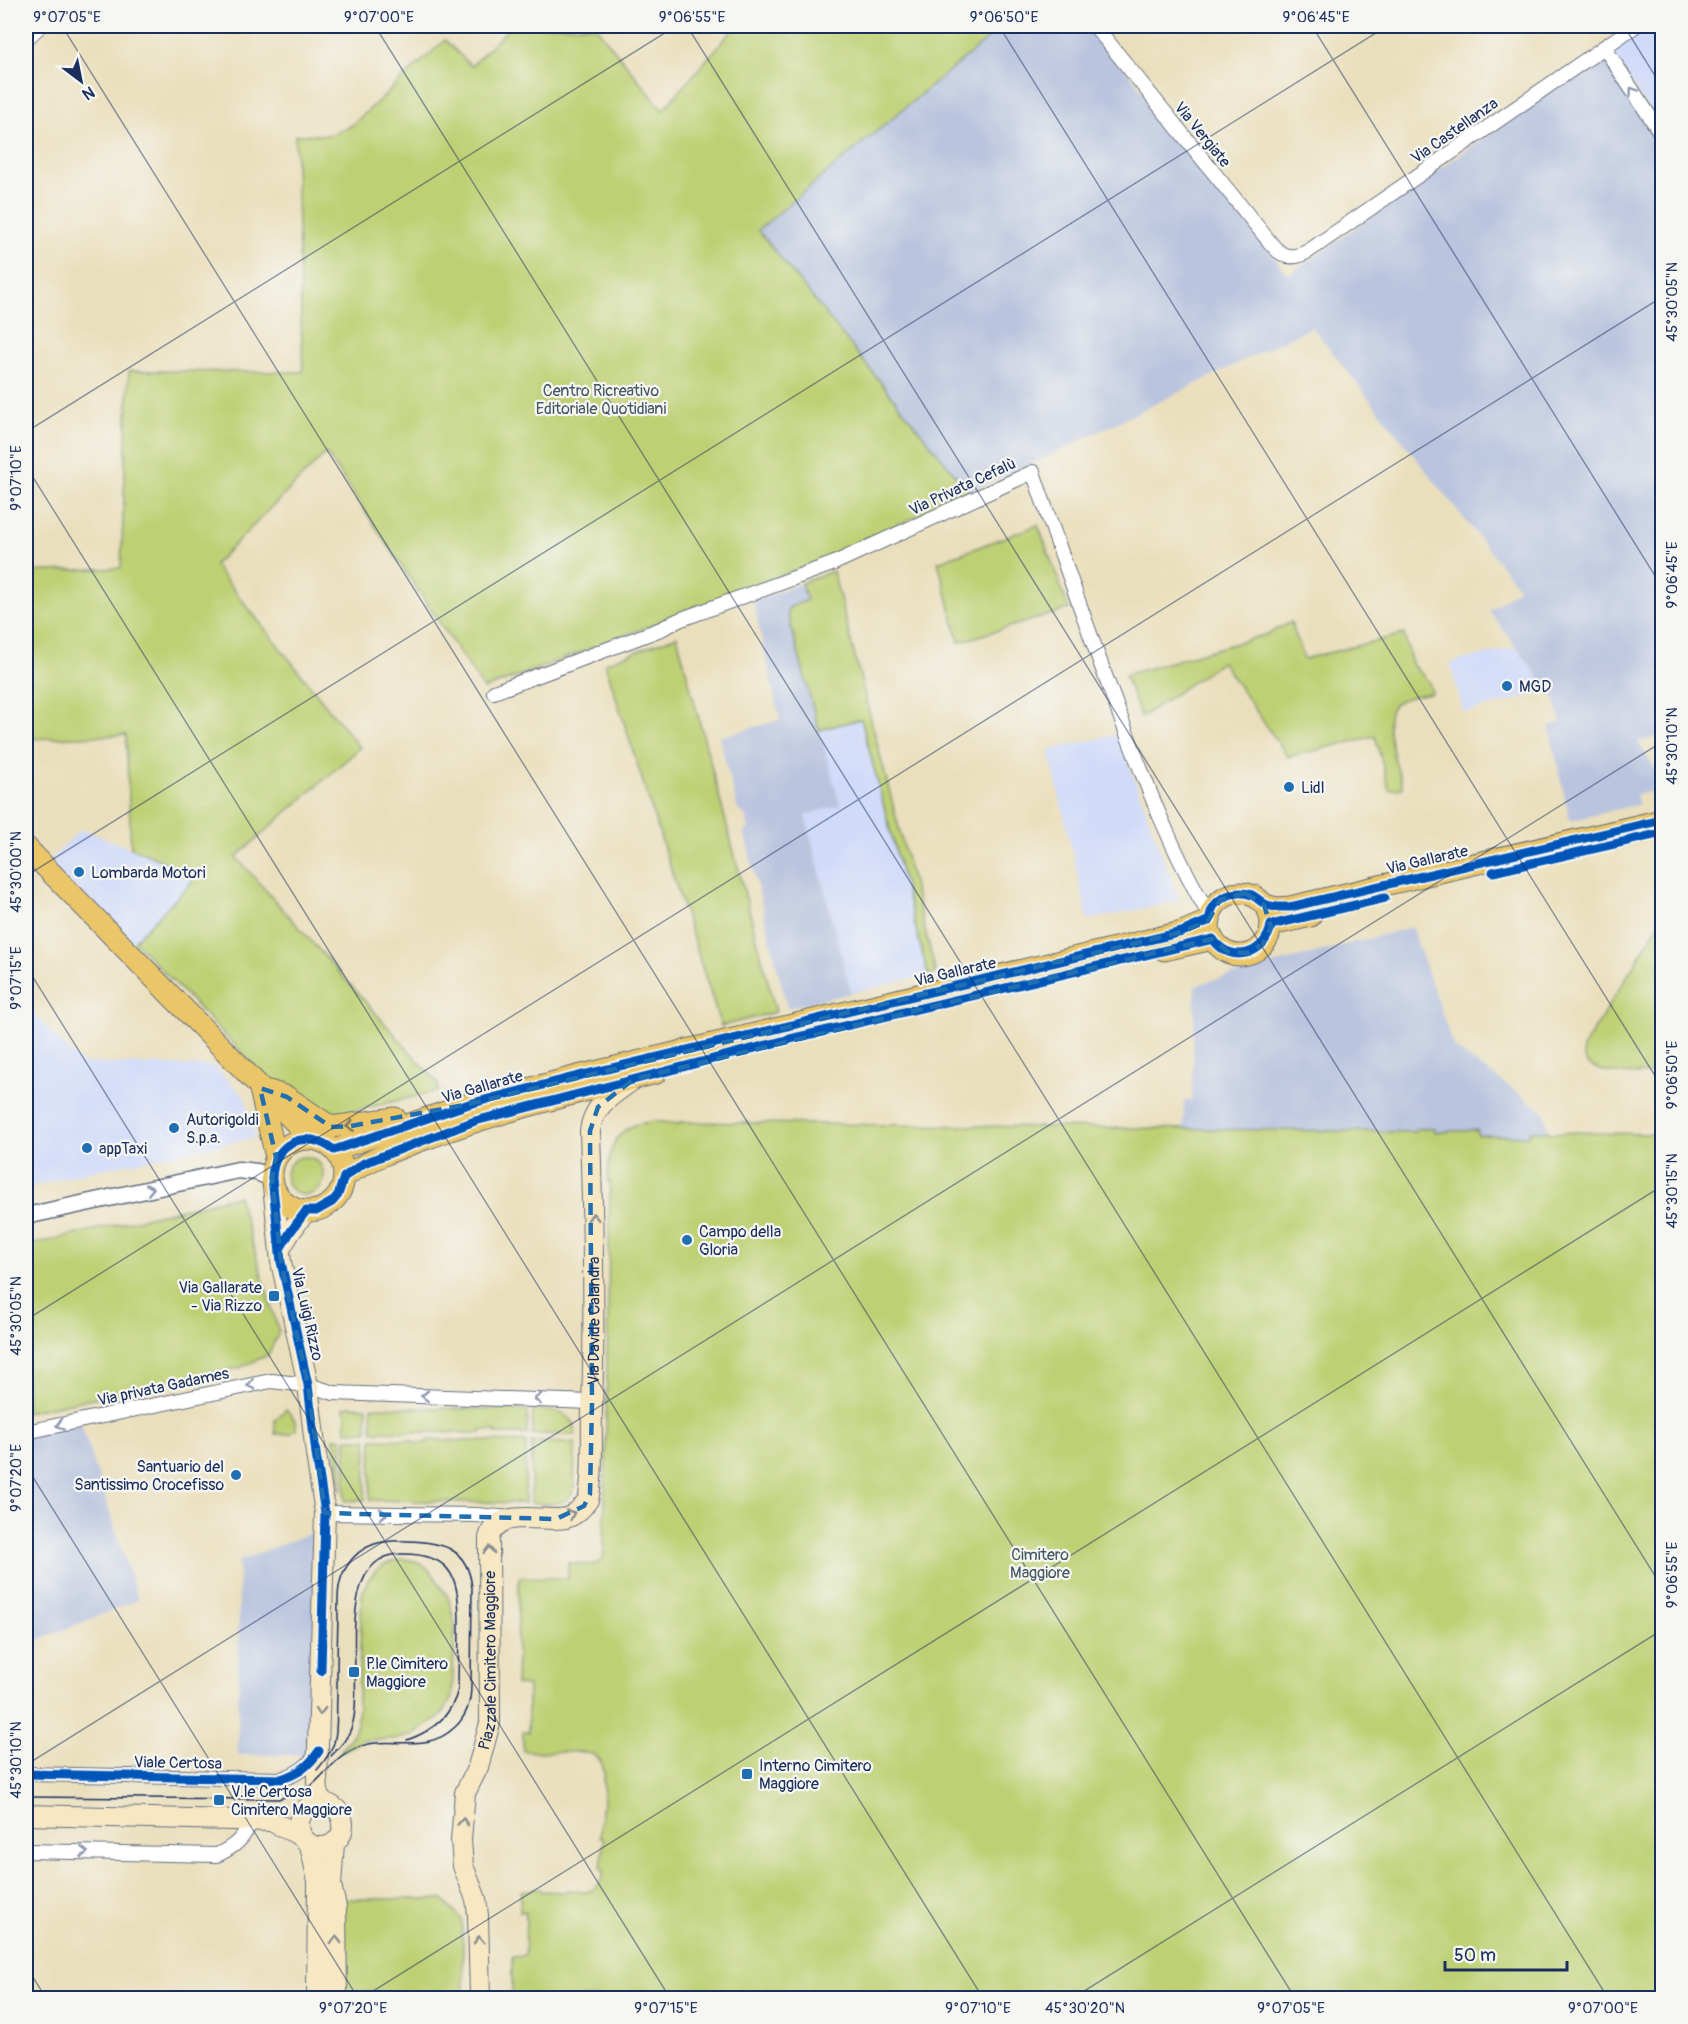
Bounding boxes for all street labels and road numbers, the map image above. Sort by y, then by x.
street label: Via Castellanza [1407,94,1502,168]
street label: Via Vergiate [1170,98,1235,172]
street label: Via Privata Cefalù [906,453,1019,520]
street label: Via Gallarate [1384,841,1470,879]
street label: Via Gallarate [912,953,998,991]
street label: Via Gallarate [439,1066,525,1108]
street label: Via Davide Calandra [584,1256,604,1385]
street label: Via Luigi Rizzo [287,1266,328,1363]
street label: Via privata Gadames [96,1363,231,1411]
street label: Piazzale Cimitero Maggiore [474,1571,501,1752]
street label: Viale Certosa [134,1752,222,1774]

